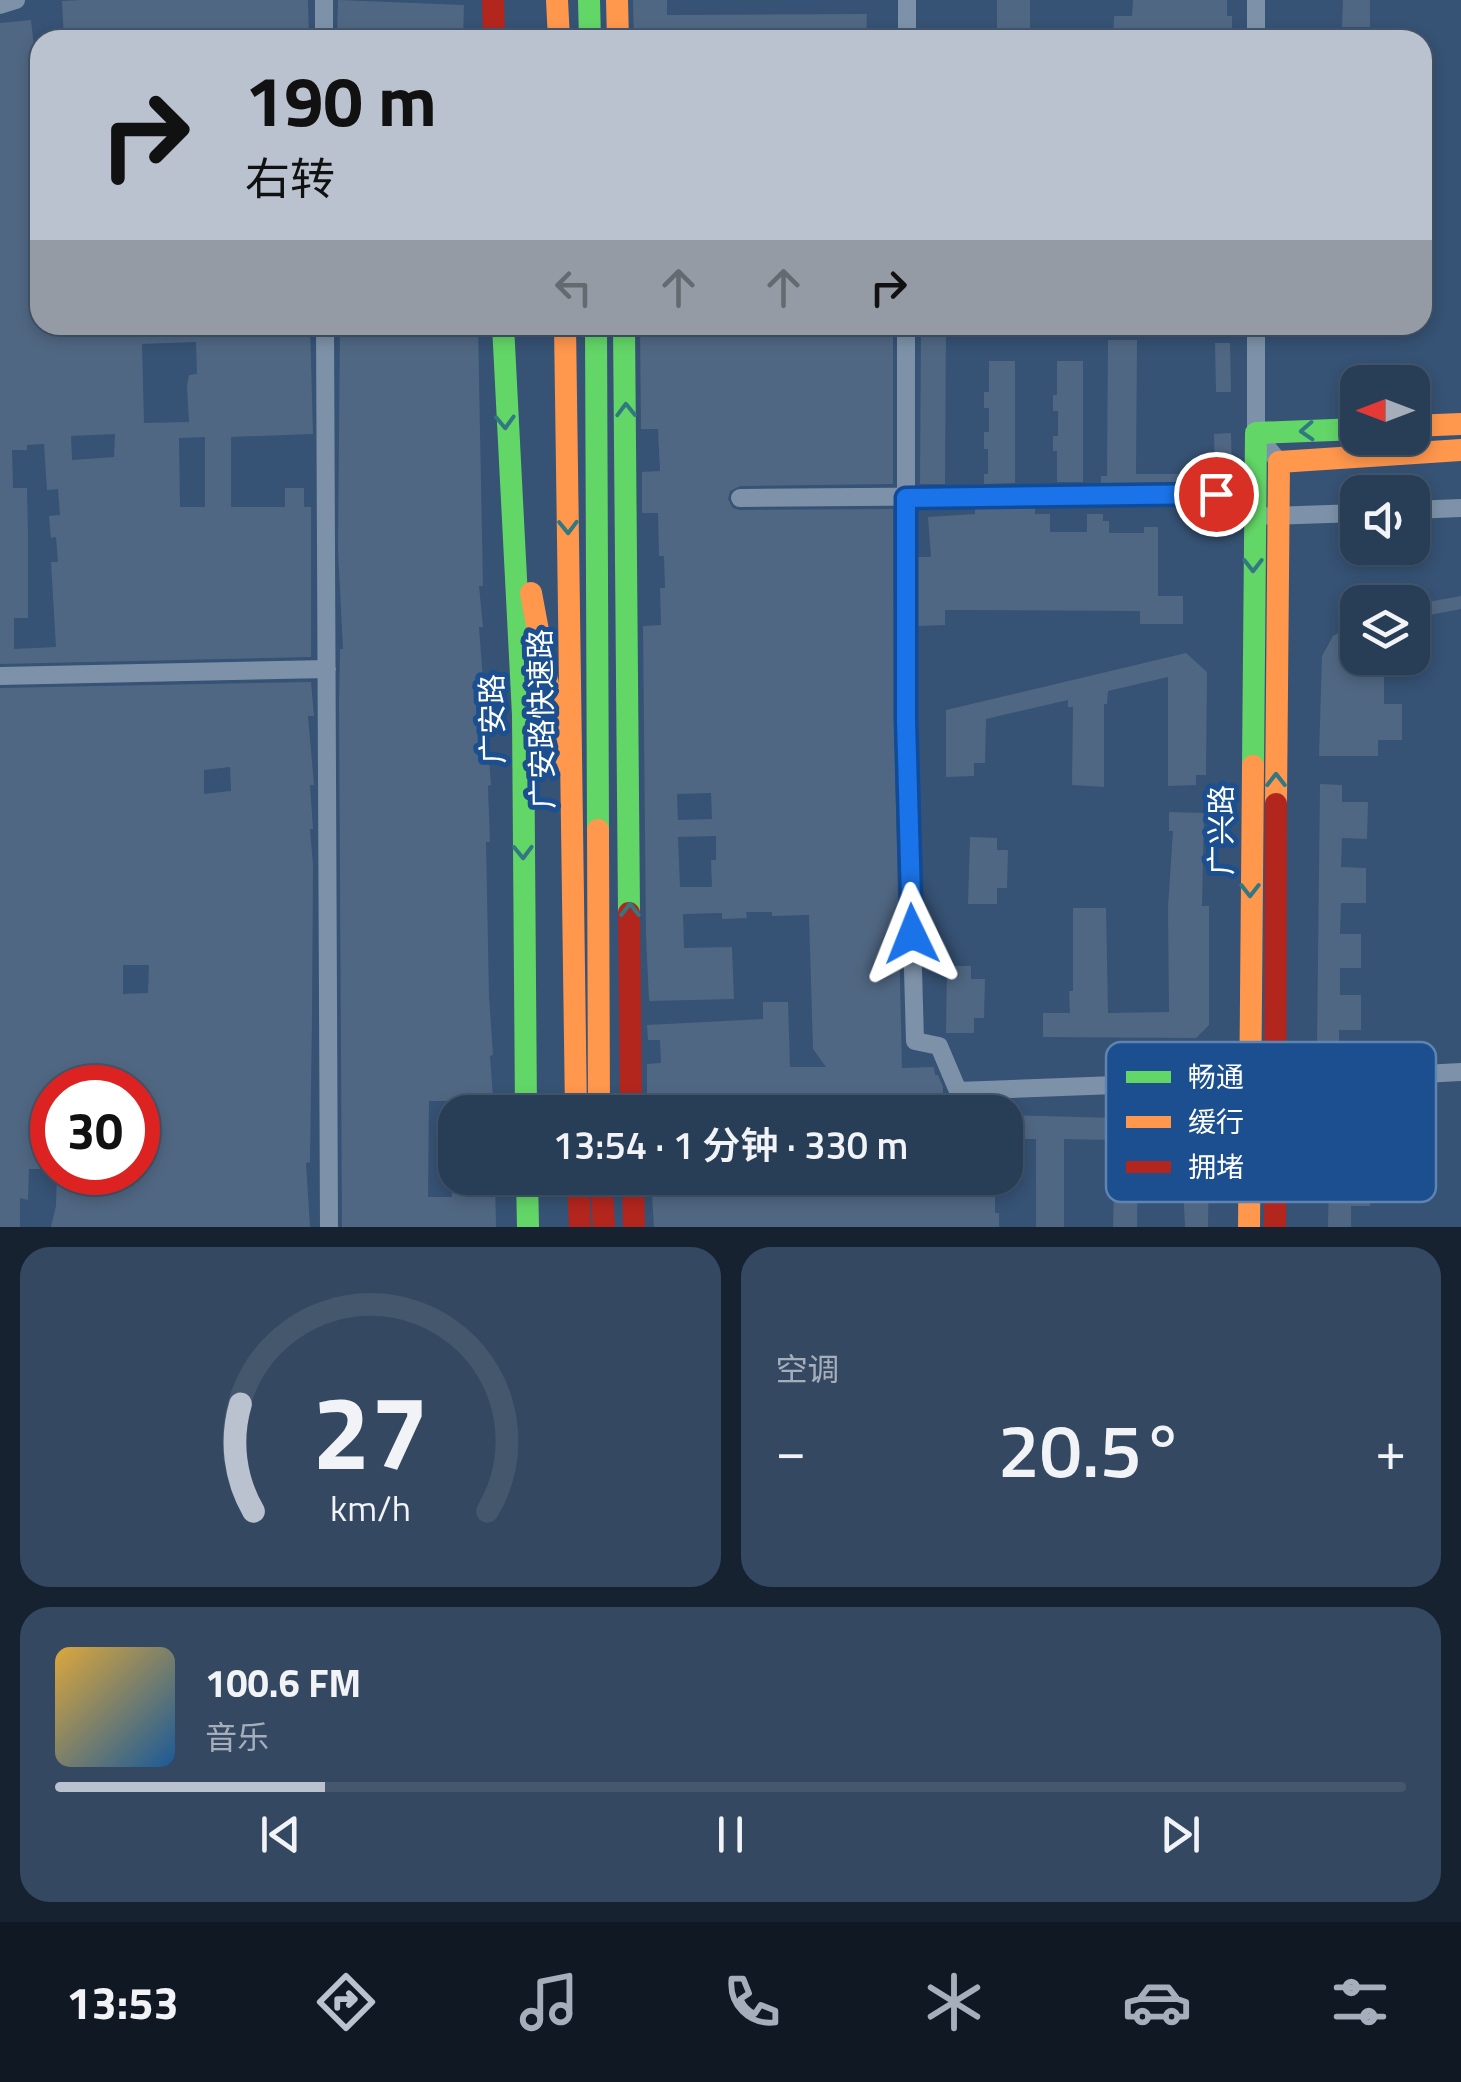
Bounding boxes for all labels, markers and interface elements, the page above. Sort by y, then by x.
text: 190 m [245,47,437,153]
icon: right [80,70,210,200]
text: 右转 [245,144,335,212]
icon: left [546,260,601,315]
icon: ahead [651,260,706,315]
icon: ahead [756,260,811,315]
icon: right [861,260,916,315]
north arrow [1340,365,1430,455]
map controls [1340,365,1430,675]
one-way arrow [616,402,637,418]
one-way arrow [495,415,516,431]
one-way arrow [1299,420,1315,441]
pin [1174,452,1259,537]
icon: arrive [1189,467,1244,522]
button: sound [1340,475,1430,565]
one-way arrow [557,520,579,536]
one-way arrow [1242,558,1264,574]
button: layers [1340,585,1430,675]
street label: 广安路快速路 [516,629,566,809]
street label: 广安路 [468,674,516,764]
one-way arrow [1265,771,1287,786]
street label: 广兴路 [1198,785,1244,875]
one-way arrow [512,844,534,860]
position arrow [860,882,964,986]
one-way arrow [1239,884,1261,899]
one-way arrow [619,902,641,918]
legend [1106,1042,1436,1202]
text: 畅通 [1188,1055,1244,1098]
speed limit sign: 30 [30,1065,160,1195]
text: 缓行 [1188,1100,1244,1143]
text: 13:54 · 1 分钟 · 330 m [553,1116,908,1174]
text: 拥堵 [1188,1145,1244,1188]
text: 空调 [776,1345,840,1393]
text: 27 [312,1351,428,1509]
text: 20.5° [998,1392,1184,1506]
text: − [776,1408,806,1491]
text: + [1375,1408,1406,1491]
text: km/h [330,1480,411,1535]
text: 100.6 FM [205,1654,361,1712]
text: 音乐 [205,1713,269,1761]
icon: previous [253,1807,308,1862]
icon: pause [703,1807,758,1862]
icon: next [1153,1807,1208,1862]
icon: directions [311,1967,381,2037]
icon: music [514,1967,584,2037]
icon: phone [717,1967,787,2037]
icon: climate [919,1967,989,2037]
icon: car [1122,1967,1192,2037]
icon: filters [1325,1967,1395,2037]
text: 13:53 [66,1968,179,2036]

